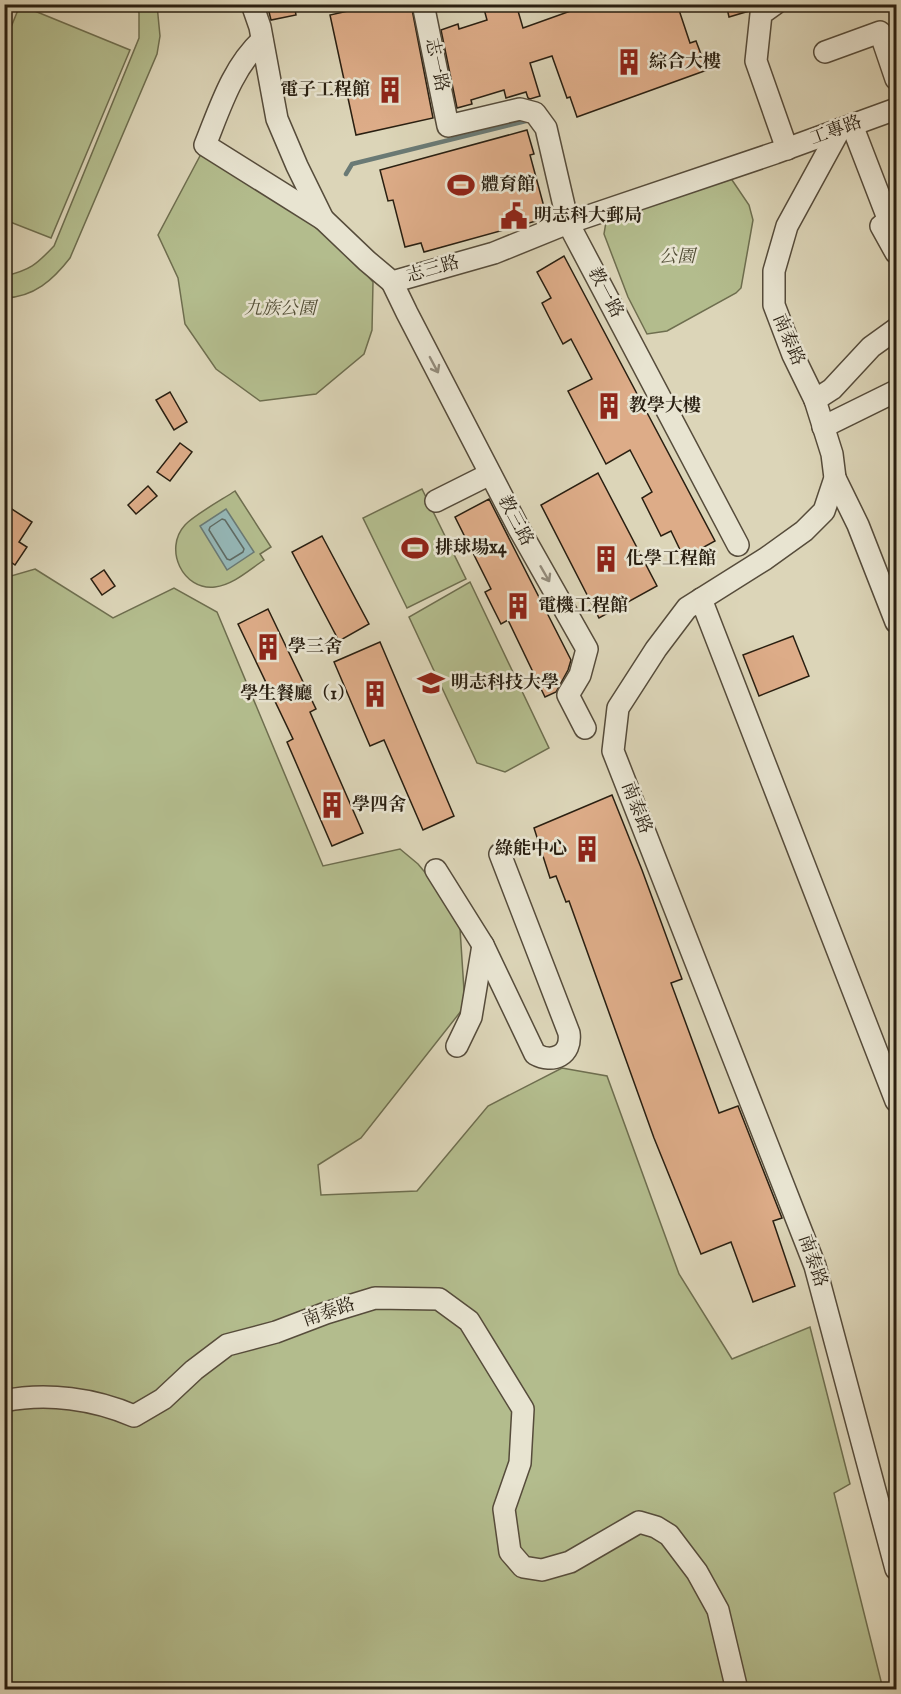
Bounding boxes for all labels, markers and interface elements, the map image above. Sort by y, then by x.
street label: 志一路 [419,36,453,94]
building icon: 綜合大樓 [614,47,644,77]
place label: 綜合大樓 [649,51,721,74]
building icon: 電子工程館 [375,75,405,105]
place label: 電子工程館 [280,79,370,102]
street label: 工專路 [807,111,865,151]
sports icon: 體育館 [446,170,476,200]
place label: 體育館 [481,174,535,197]
public building icon: 明志科大郵局 [499,201,529,231]
place label: 明志科大郵局 [534,205,642,228]
park label: 公園 [659,246,698,269]
street label: 志三路 [404,252,462,288]
street label: 教一路 [582,264,628,322]
park label: 九族公園 [244,298,319,321]
street label: 南泰路 [767,311,809,369]
one-way arrow [428,356,440,374]
building icon: 教學大樓 [594,391,624,421]
place label: 教學大樓 [629,395,701,418]
street label: 教三路 [492,492,538,550]
sports icon: 排球場x4 [400,533,430,563]
place label: 排球場x4 [435,537,508,560]
building icon: 化學工程館 [591,544,621,574]
place label: 化學工程館 [626,548,716,571]
one-way arrow [540,565,551,583]
building icon: 電機工程館 [503,591,533,621]
place label: 電機工程館 [538,595,628,618]
building icon: 學三舍 [253,632,283,662]
place label: 學三舍 [288,636,342,659]
school or university icon: 明志科技大學 [416,668,446,698]
place label: 明志科技大學 [451,672,559,695]
building icon: 學生餐廳（1） [360,679,390,709]
place label: 學生餐廳（1） [240,683,355,706]
street label: 南泰路 [616,779,656,837]
building icon: 學四舍 [317,790,347,820]
place label: 學四舍 [352,794,406,817]
building icon: 綠能中心 [572,834,602,864]
place label: 綠能中心 [495,838,567,861]
street label: 南泰路 [792,1232,832,1290]
street label: 南泰路 [300,1293,358,1333]

